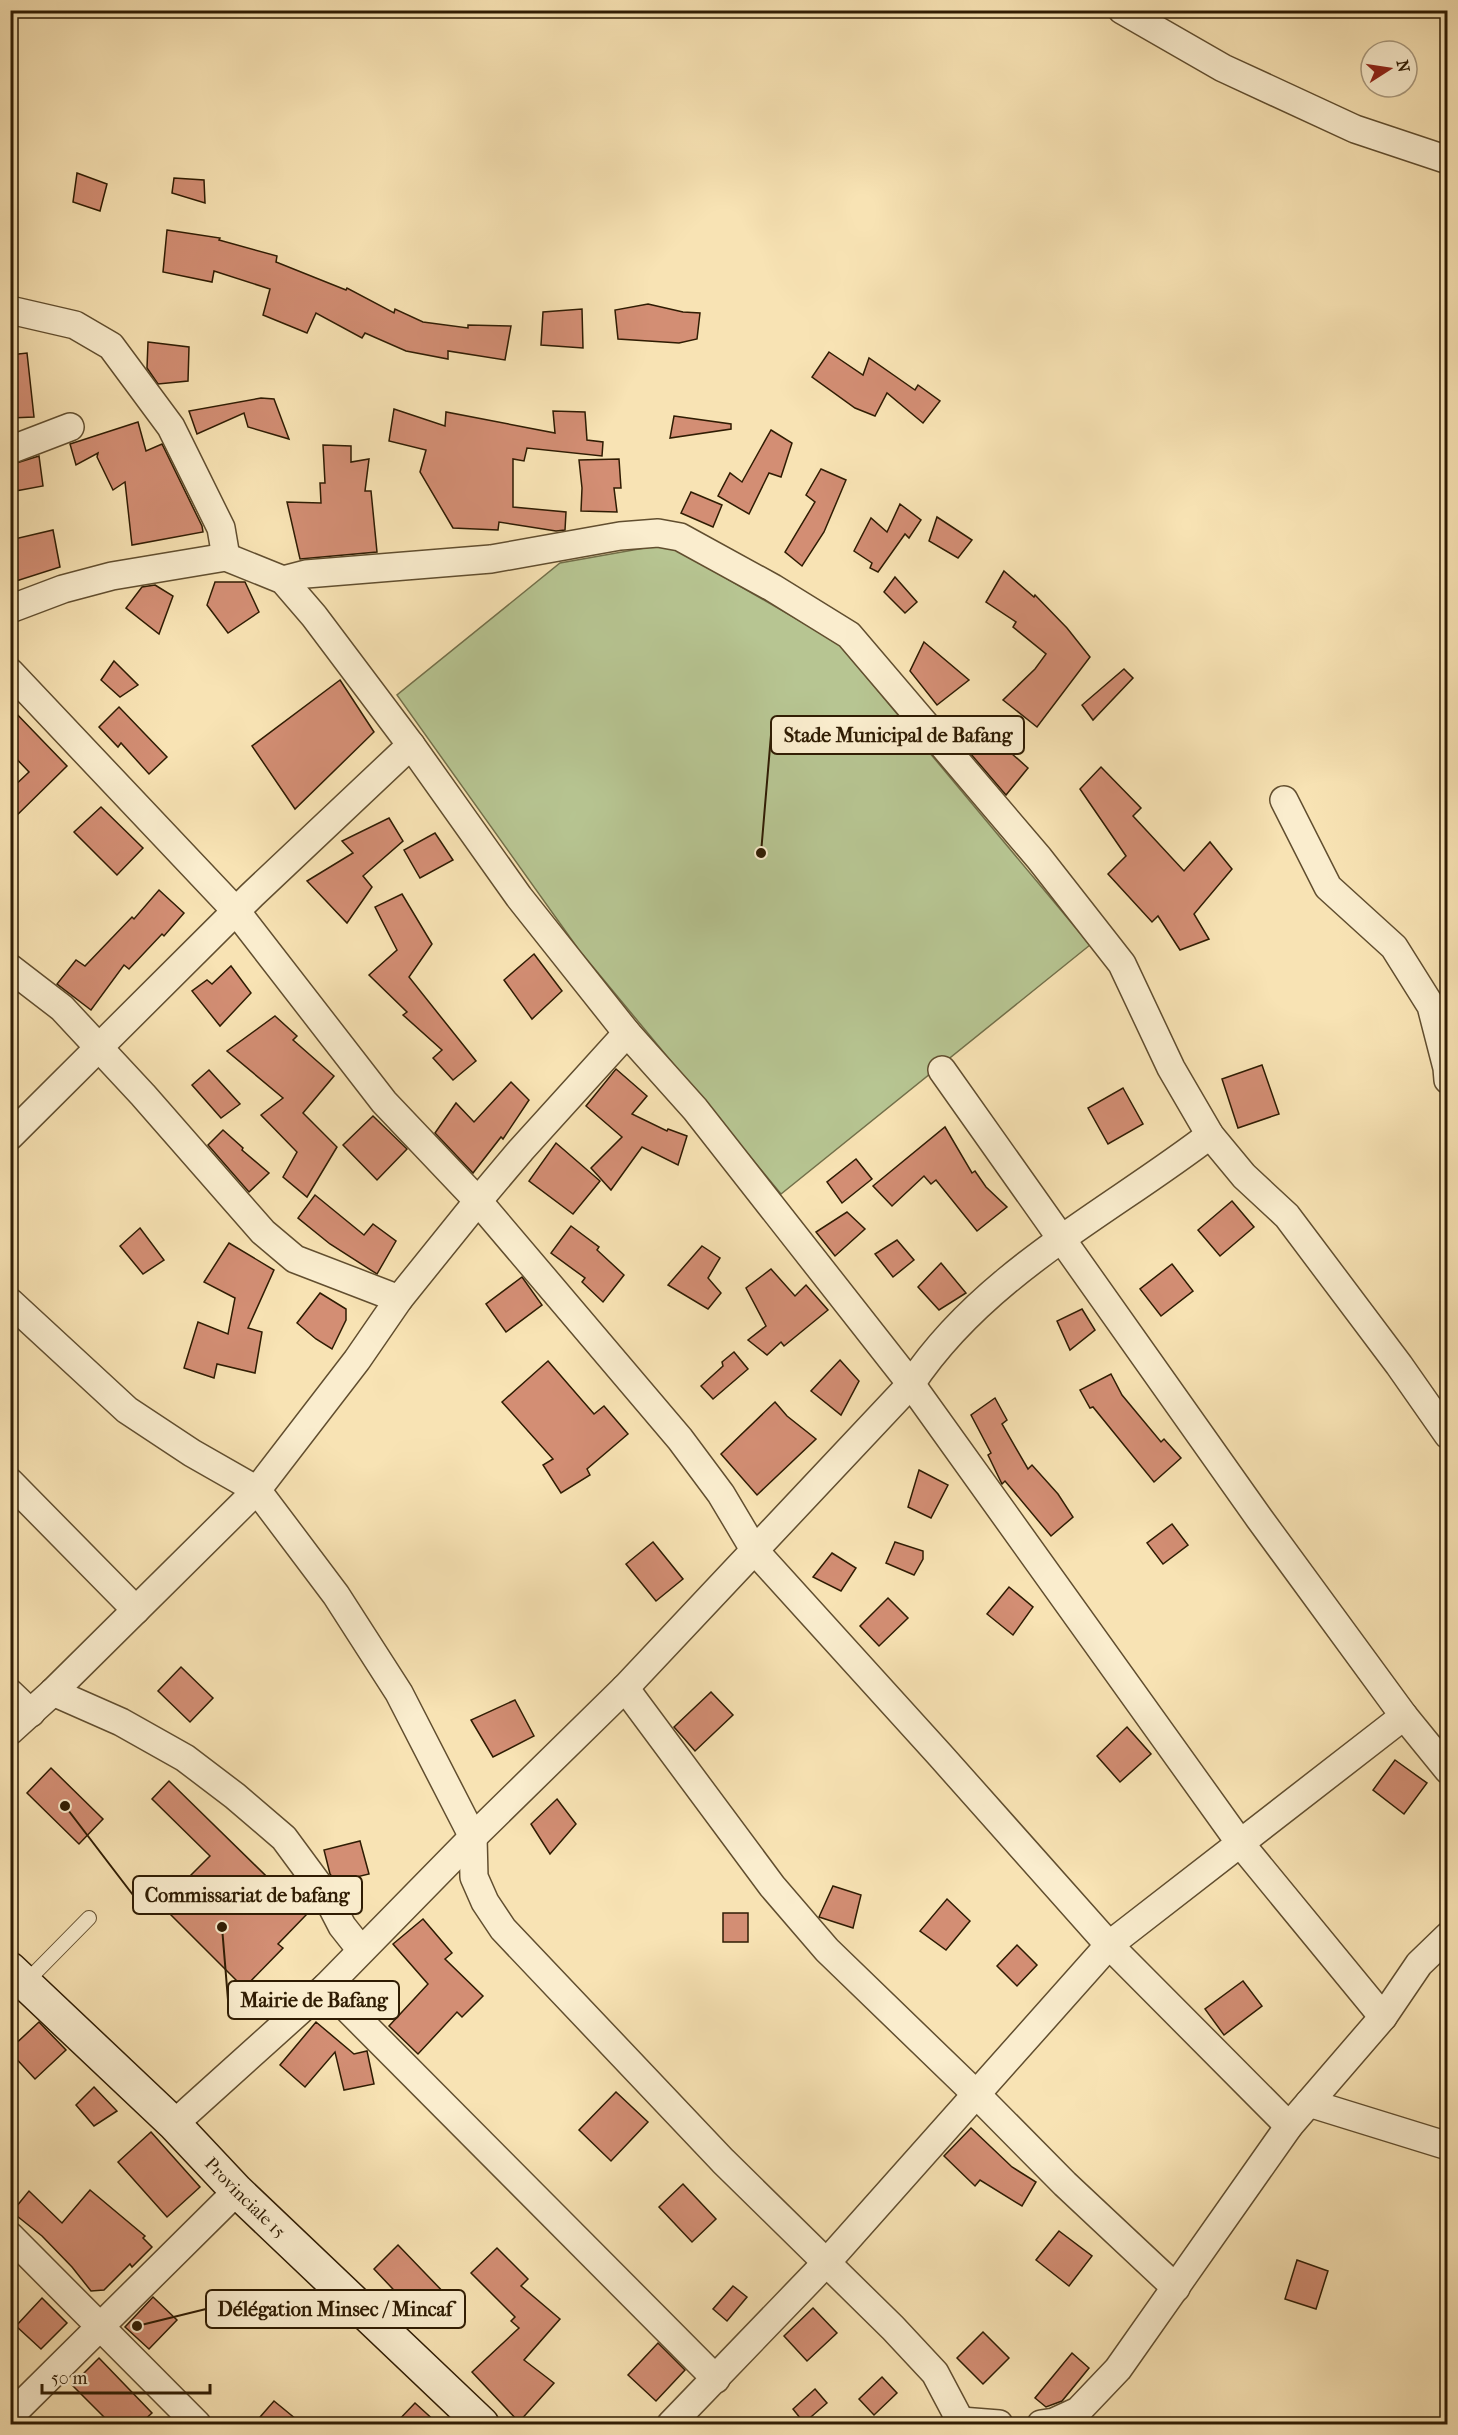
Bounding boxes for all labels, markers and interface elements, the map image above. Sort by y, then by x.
north arrow [1359,39,1419,99]
text: N [1393,58,1414,75]
callout: Stade Municipal de Bafang [771,716,1024,754]
text: Stade Municipal de Bafang [784,724,1014,747]
callout: Commissariat de bafang [133,1876,362,1914]
text: Commissariat de bafang [145,1884,351,1907]
callout: Mairie de Bafang [228,1981,399,2019]
text: Mairie de Bafang [239,1989,389,2012]
street label: Provinciale 15 [200,2153,290,2242]
callout: Délégation Minsec / Mincaf [206,2290,465,2328]
text: Délégation Minsec / Mincaf [218,2298,457,2321]
scale bar [42,2357,210,2395]
text: 50 m [51,2368,88,2389]

